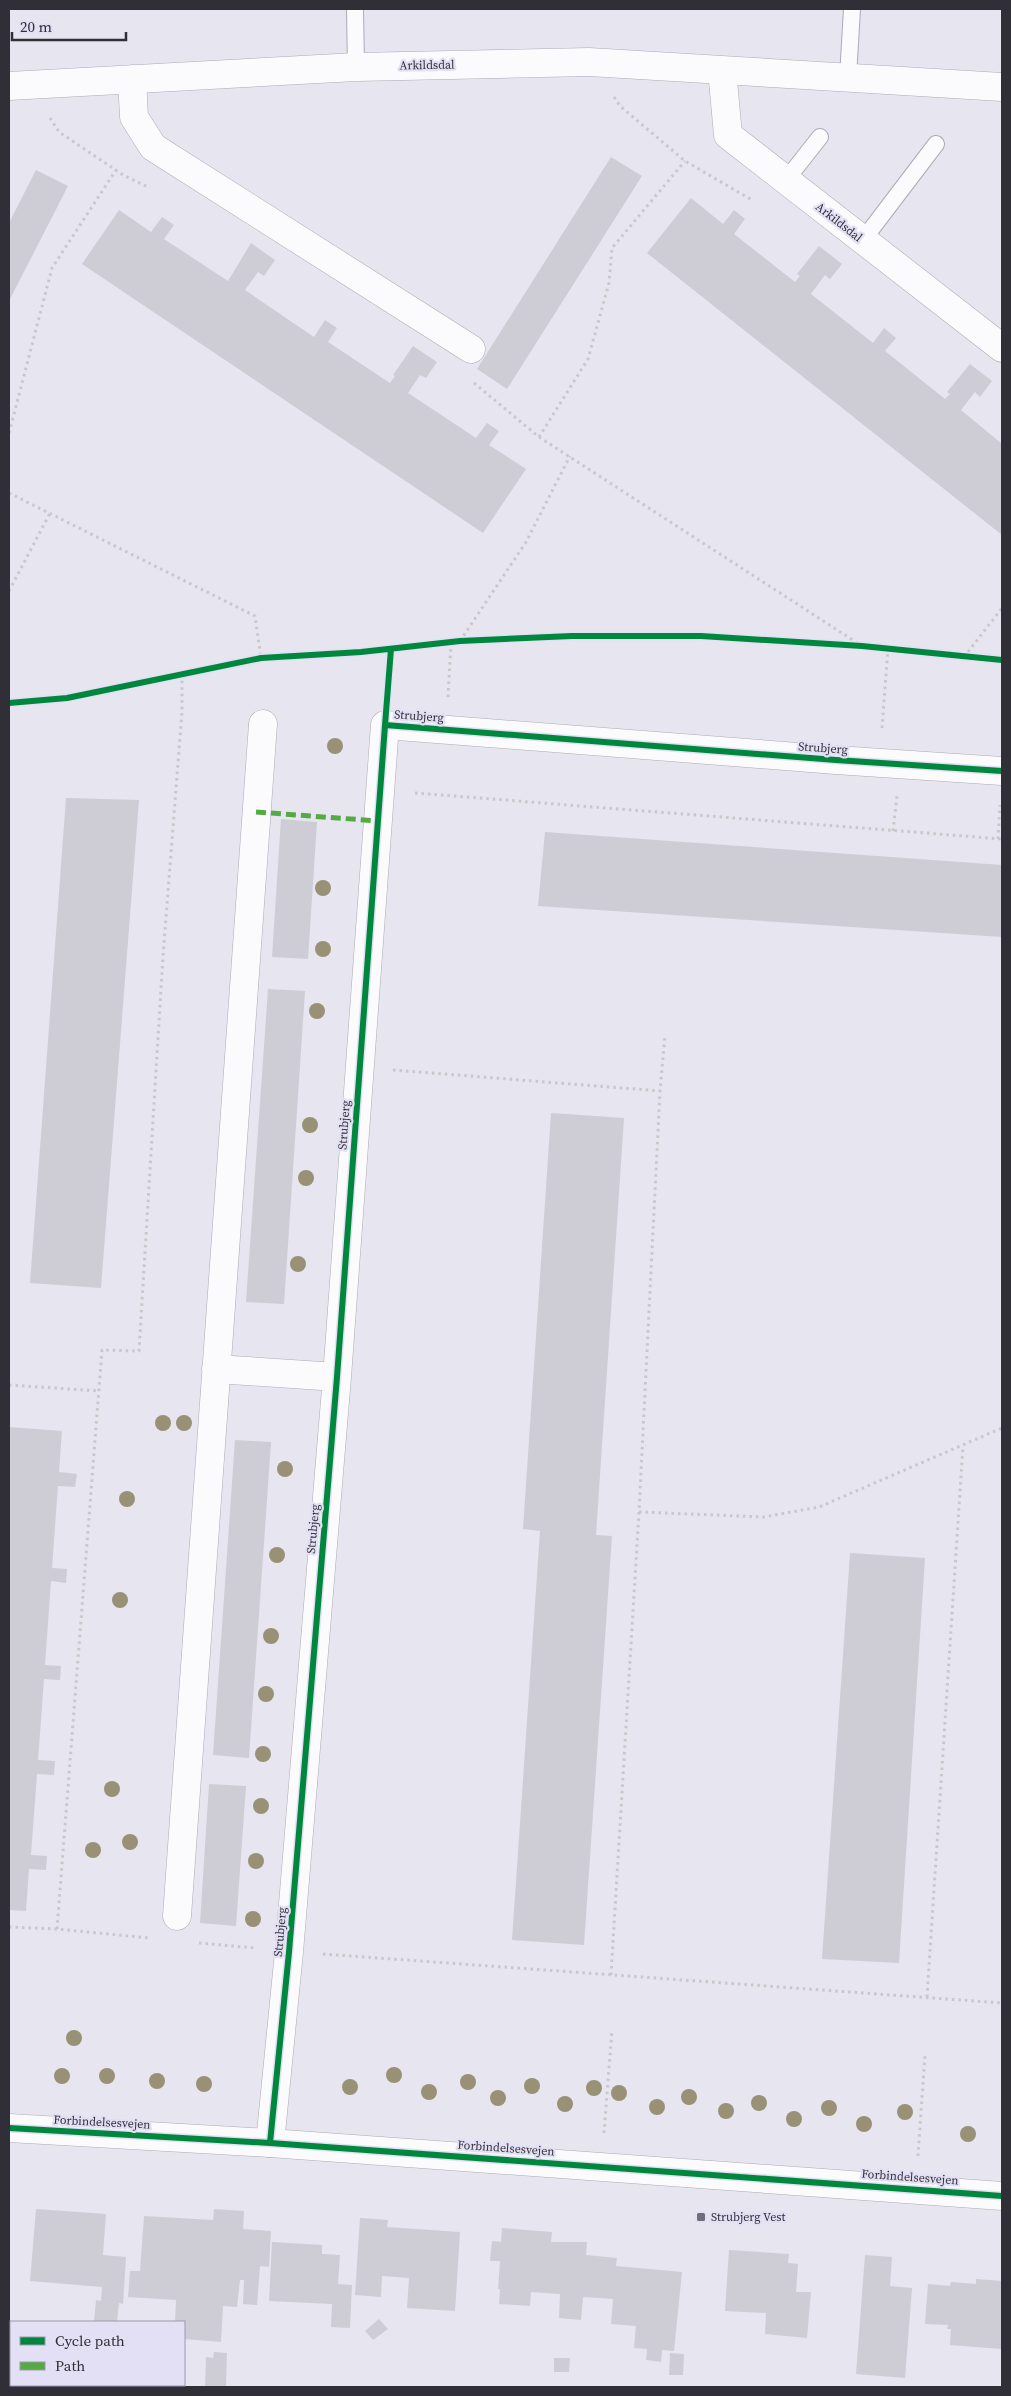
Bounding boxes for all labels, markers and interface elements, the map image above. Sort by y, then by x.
scale bar [12,10,126,42]
text: 20 m [20,16,52,37]
street label: Arkildsdal [399,57,455,73]
street label: Arkildsdal [812,199,866,245]
street label: Strubjerg [394,706,444,726]
street label: Strubjerg [798,738,848,758]
street label: Strubjerg [334,1100,354,1150]
street label: Strubjerg [303,1504,323,1554]
street label: Strubjerg [270,1907,290,1957]
street label: Forbindelsesvejen [53,2111,151,2133]
street label: Forbindelsesvejen [457,2137,555,2159]
street label: Forbindelsesvejen [861,2166,959,2188]
place label: Strubjerg Vest [711,2209,786,2225]
marker: Strubjerg Vest [695,2211,707,2223]
legend [10,2321,185,2386]
text: Cycle path [55,2330,125,2351]
text: Path [55,2355,85,2376]

